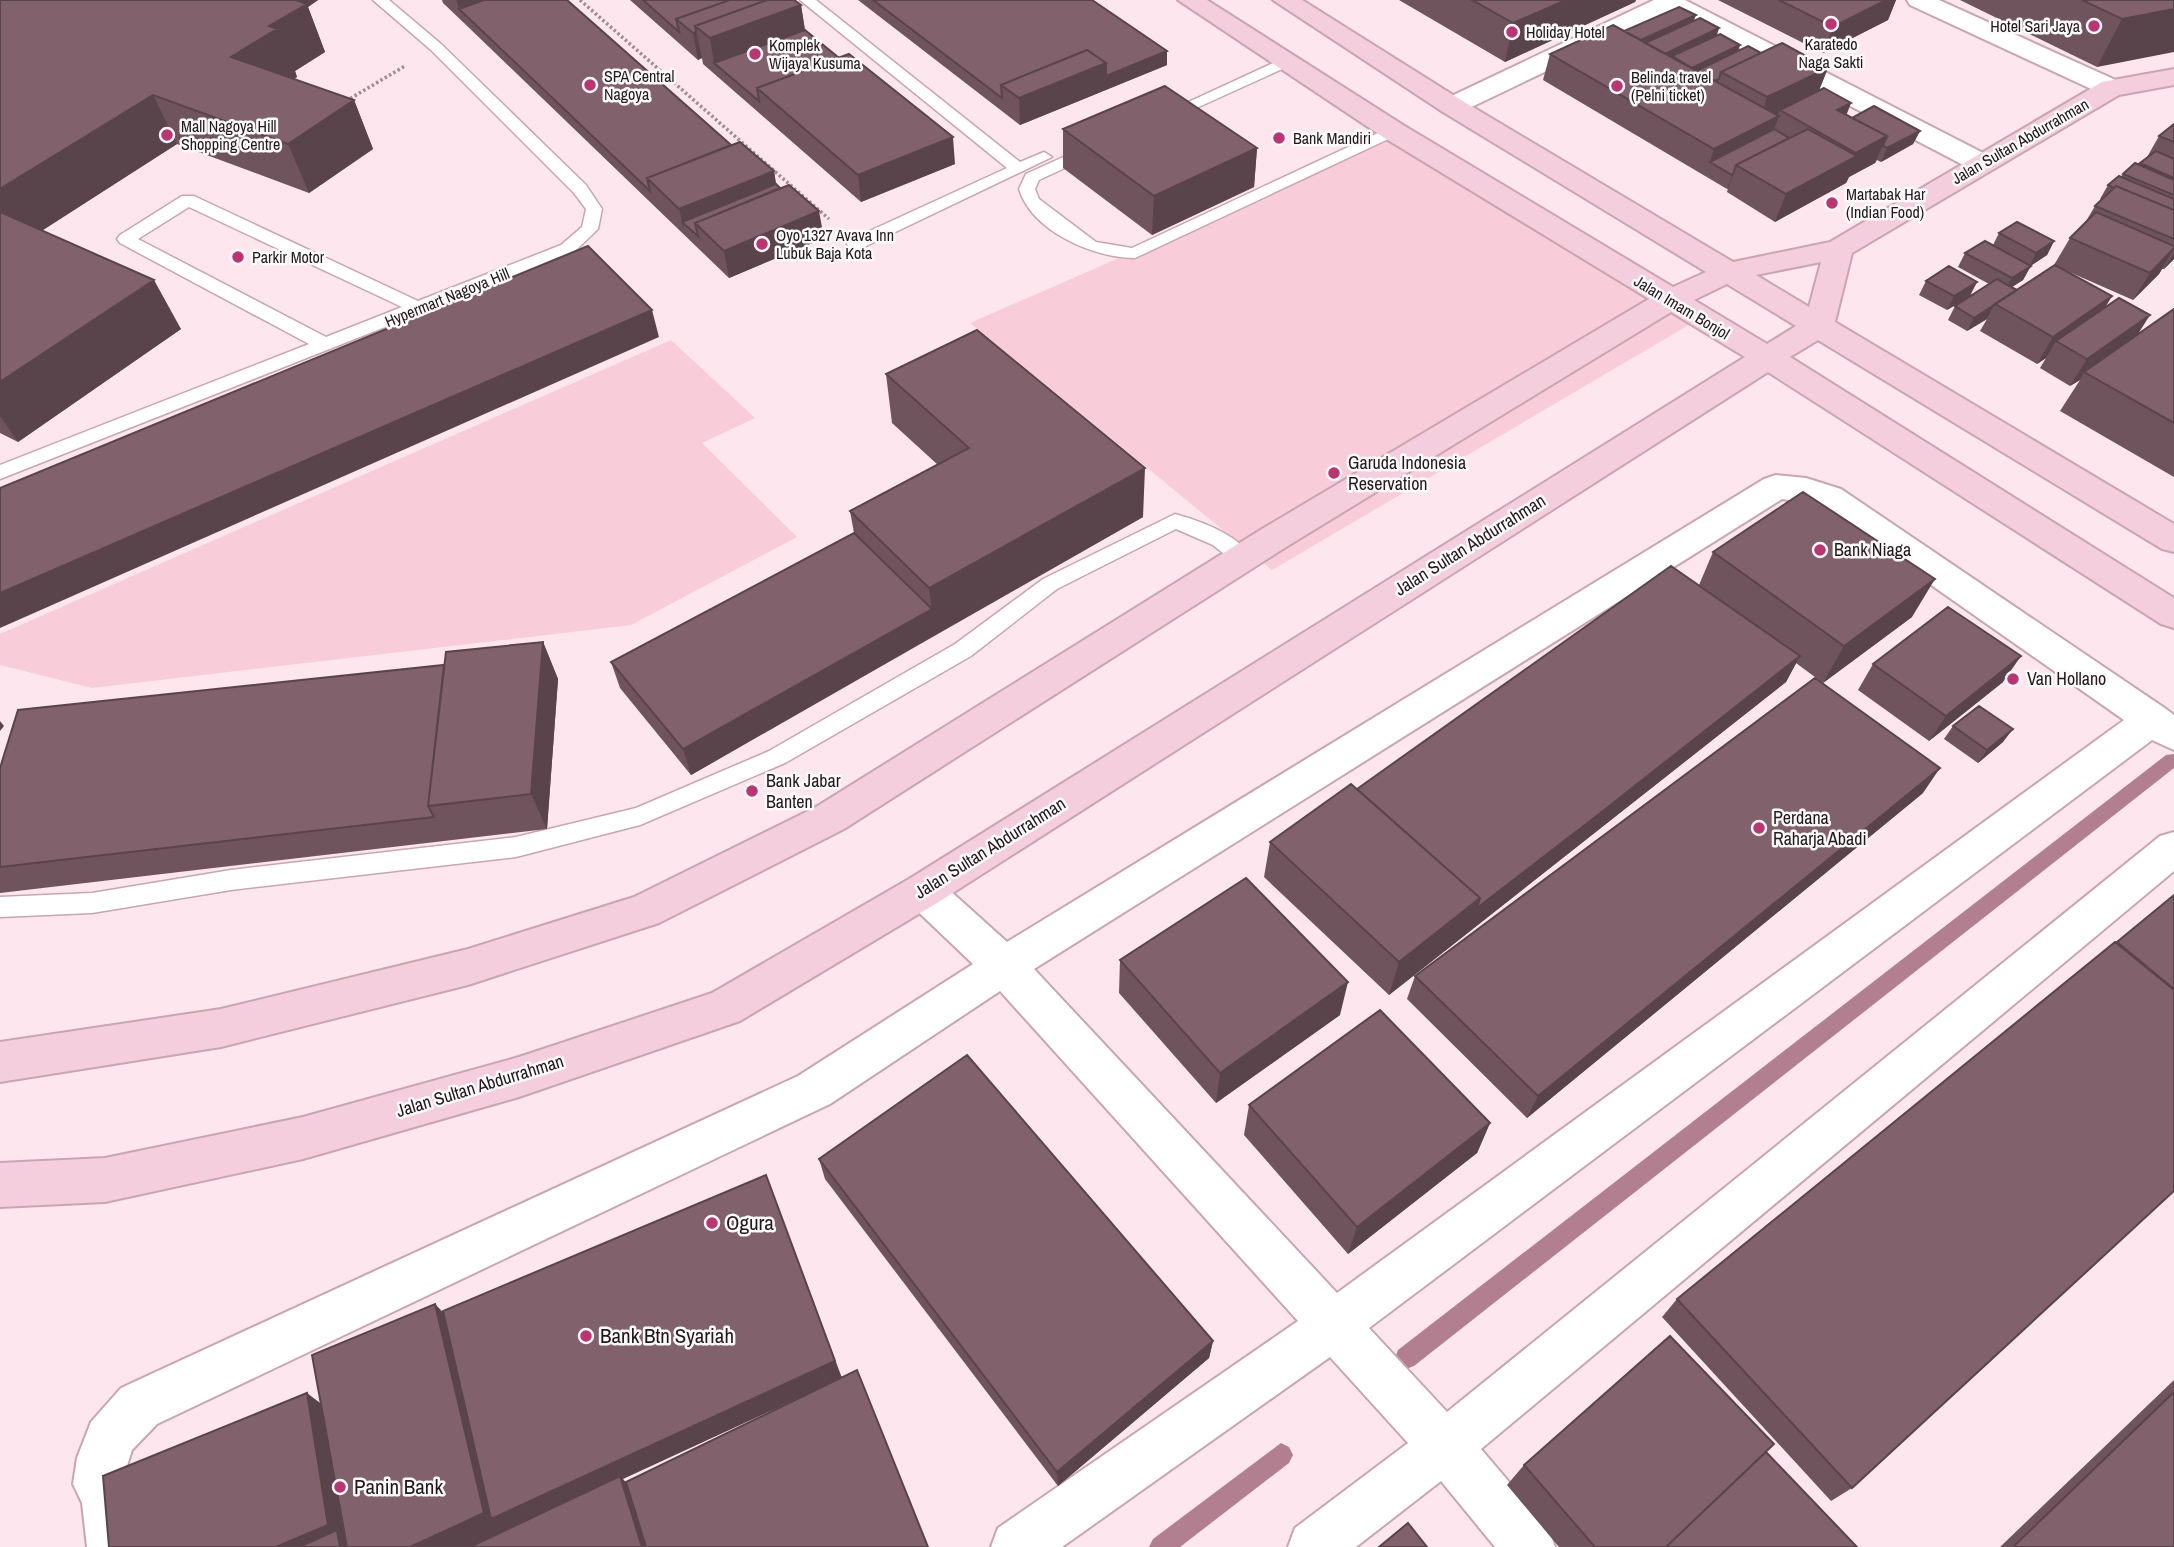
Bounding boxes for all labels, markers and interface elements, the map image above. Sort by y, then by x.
place label: Hotel Sari Jaya [1990,15,2081,37]
marker: Karatedo Naga Sakti [1823,16,1839,32]
marker: Hotel Sari Jaya [2086,18,2102,34]
place label: Holiday Hotel [1526,21,1605,43]
marker: Holiday Hotel [1504,24,1520,40]
place label: Karatedo Naga Sakti [1799,33,1863,73]
place label: Komplek Wijaya Kusuma [769,34,862,74]
marker: Komplek Wijaya Kusuma [747,46,763,62]
place label: SPA Central Nagoya [604,65,675,105]
place label: Belinda travel (Pelni ticket) [1631,66,1711,106]
marker: SPA Central Nagoya [582,77,598,93]
marker: Belinda travel (Pelni ticket) [1609,78,1625,94]
street label: Jalan Sultan Abdurrahman [1948,93,2092,189]
place label: Mall Nagoya Hill Shopping Centre [181,115,280,155]
marker: Mall Nagoya Hill Shopping Centre [159,127,175,143]
place label: Bank Mandiri [1293,127,1371,149]
marker: Bank Mandiri [1271,130,1287,146]
place label: Martabak Har (Indian Food) [1846,183,1926,223]
marker: Martabak Har (Indian Food) [1824,195,1840,211]
place label: Oyo 1327 Avava Inn Lubuk Baja Kota [776,224,894,264]
marker: Oyo 1327 Avava Inn Lubuk Baja Kota [754,236,770,252]
place label: Parkir Motor [252,246,325,268]
marker: Parkir Motor [230,249,246,265]
street label: Hypermart Nagoya Hill [381,262,513,332]
street label: Jalan Imam Bonjol [1630,270,1734,344]
place label: Garuda Indonesia Reservation [1348,450,1466,496]
marker: Garuda Indonesia Reservation [1326,465,1342,481]
street label: Jalan Sultan Abdurrahman [1389,488,1550,601]
place label: Bank Niaga [1834,537,1911,562]
marker: Bank Niaga [1812,542,1828,558]
place label: Van Hollano [2027,666,2106,691]
marker: Van Hollano [2005,671,2021,687]
place label: Bank Jabar Banten [766,768,841,814]
marker: Bank Jabar Banten [744,783,760,799]
street label: Jalan Sultan Abdurrahman [909,791,1070,904]
place label: Perdana Raharja Abadi [1773,805,1867,851]
marker: Perdana Raharja Abadi [1751,820,1767,836]
street label: Jalan Sultan Abdurrahman [393,1048,567,1123]
place label: Ogura [726,1208,774,1237]
marker: Ogura [704,1215,720,1231]
place label: Bank Btn Syariah [600,1321,734,1350]
marker: Bank Btn Syariah [578,1328,594,1344]
place label: Panin Bank [354,1472,443,1501]
marker: Panin Bank [332,1479,348,1495]

